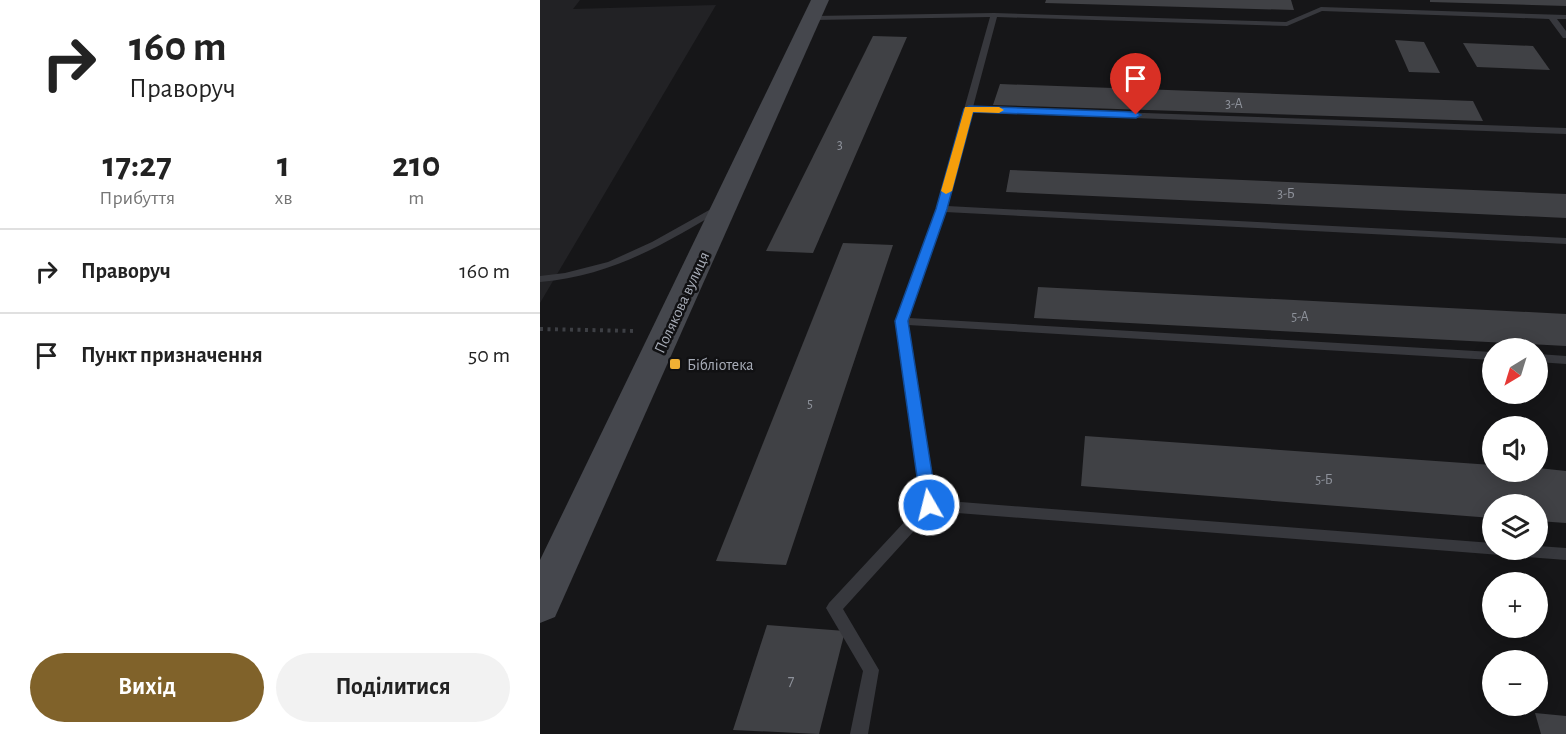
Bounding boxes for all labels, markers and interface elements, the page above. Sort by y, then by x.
icon: right [30,24,108,102]
text: 160 m [129,26,227,68]
pin [1110,53,1161,115]
icon: arrive [1119,62,1152,95]
text: Праворуч [129,75,236,102]
house number: 3-А [1225,97,1243,111]
house number: 3 [837,138,843,152]
text: 17:27 [103,147,172,183]
text: 1 [277,147,290,183]
text: 210 [392,147,441,183]
house number: 3-Б [1277,187,1295,201]
text: Прибуття [99,188,175,208]
text: хв [274,188,293,208]
text: m [408,188,424,208]
street label: Полякова вулиця [651,249,713,356]
icon: right [30,255,63,288]
text: Праворуч [81,260,171,282]
text: 160 m [459,260,510,282]
house number: 5-А [1291,310,1309,324]
north arrow [1482,338,1548,404]
map controls [1482,338,1548,716]
icon: arrive [30,339,63,372]
text: Пункт призначення [81,344,263,366]
text: 50 m [468,344,510,366]
marker: Бібліотека [668,357,682,371]
place label: Бібліотека [687,357,754,373]
house number: 5 [807,397,813,411]
button: sound [1482,416,1548,482]
position arrow [897,473,961,537]
house number: 5-Б [1315,473,1333,487]
button: layers [1482,494,1548,560]
button: + [1482,572,1548,638]
button: − [1482,650,1548,716]
button: Вихід [30,653,264,722]
button: Поділитися [276,653,510,722]
house number: 7 [788,673,795,689]

